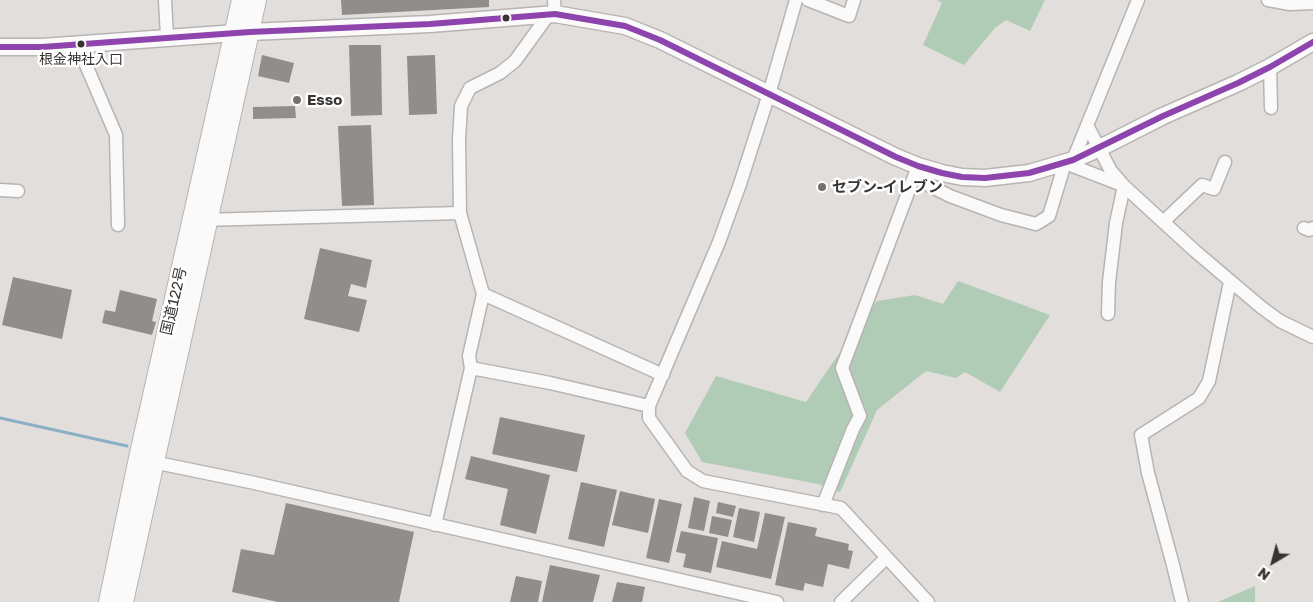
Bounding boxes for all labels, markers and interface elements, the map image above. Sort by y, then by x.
unlabelled marker [501,13,511,23]
marker: 根金神社入口 [76,39,86,49]
place label: 根金神社入口 [39,52,123,68]
place label: Esso [307,91,342,109]
marker: Esso [291,94,303,106]
place label: セブン-イレブン [832,178,943,196]
marker: セブン-イレブン [816,181,828,193]
street label: 国道122号 [157,265,191,337]
north arrow [1248,537,1298,587]
text: N [1254,564,1273,584]

